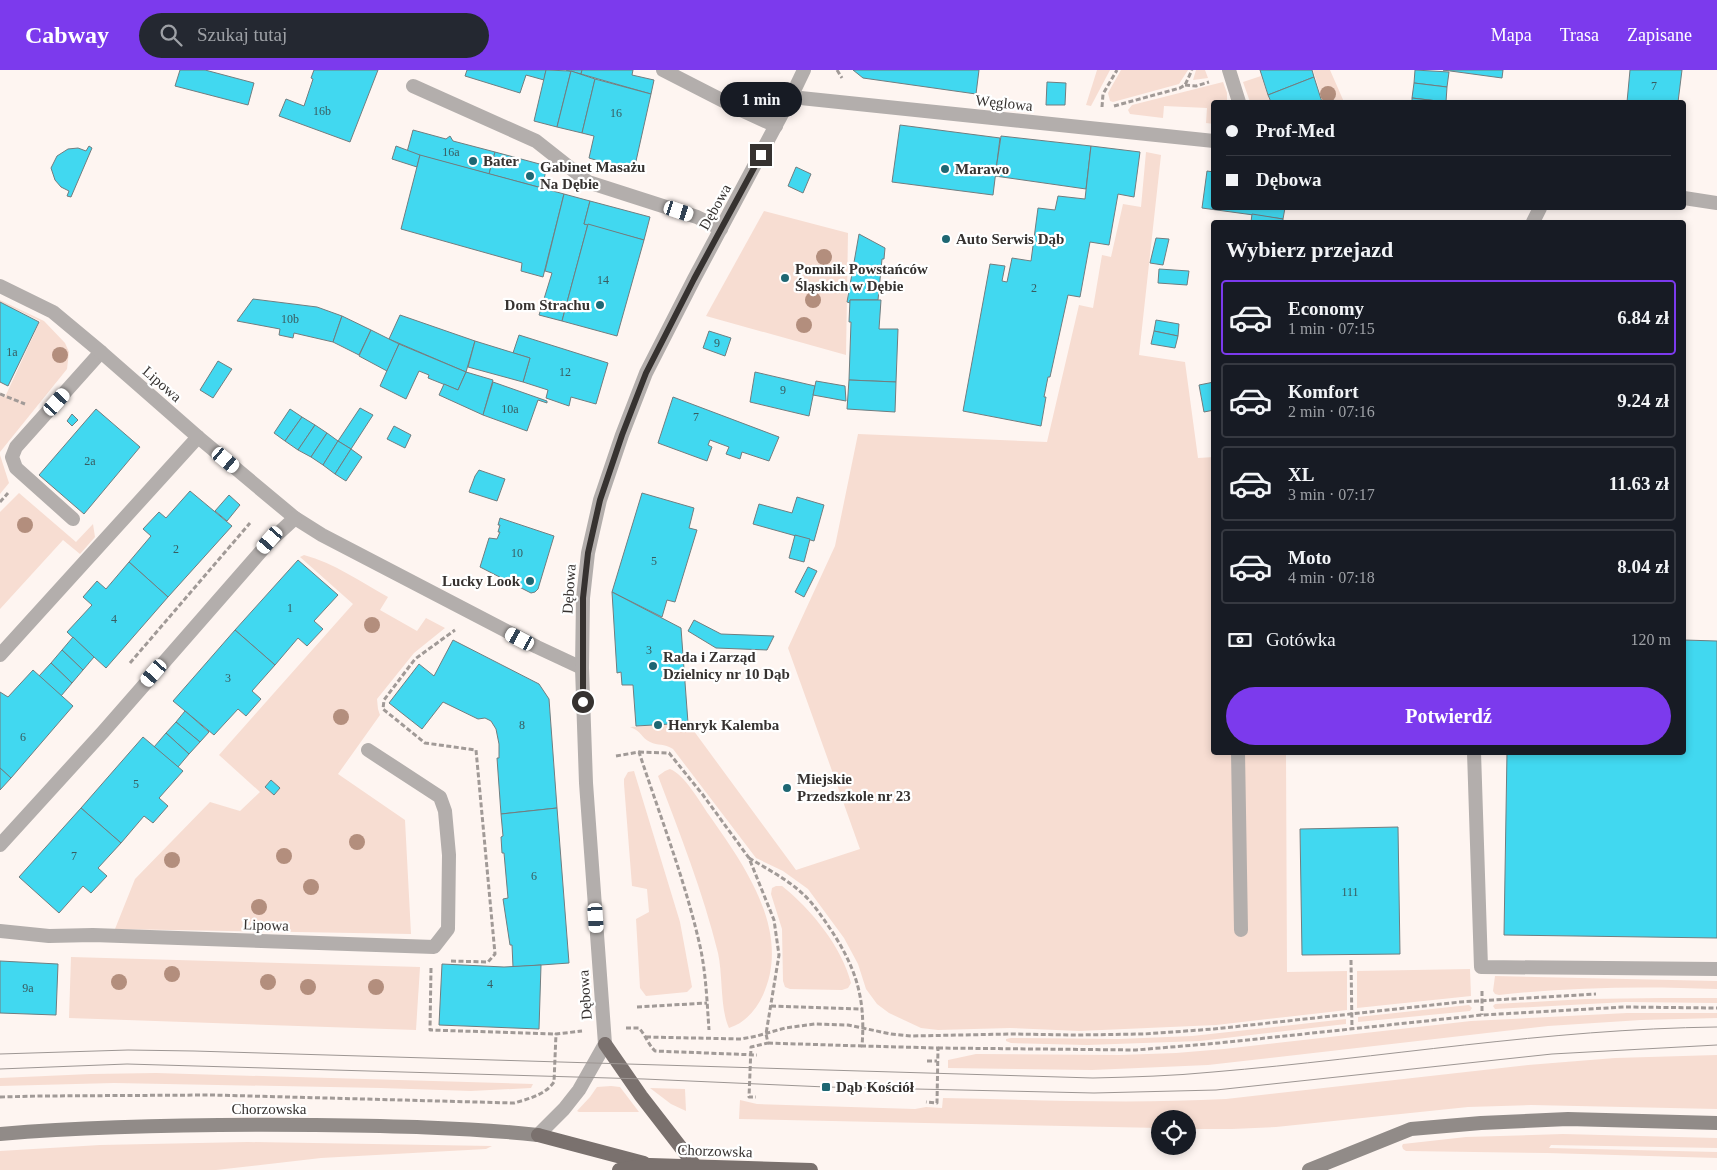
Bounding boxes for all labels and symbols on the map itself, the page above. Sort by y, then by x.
house number: 7 [1651,79,1657,93]
callout: 1 min [720,82,802,118]
street label: Węglowa [975,92,1034,114]
house number: 16b [313,104,331,118]
house number: 16 [610,106,622,120]
route end [750,144,772,166]
house number: 16a [442,145,460,159]
place label: Bater [483,153,519,169]
marker: Bater [467,155,479,167]
place label: Gabinet Masażu Na Dębie [540,159,645,192]
place label: Marawo [955,161,1009,177]
marker: Marawo [939,163,951,175]
marker: Gabinet Masażu Na Dębie [524,170,536,182]
street label: Dębowa [696,181,734,233]
car [662,199,695,223]
place label: Auto Serwis Dąb [956,231,1064,247]
marker: Auto Serwis Dąb [940,233,952,245]
place label: Pomnik Powstańców Śląskich w Dębie [795,261,928,294]
marker: Pomnik Powstańców Śląskich w Dębie [779,272,791,284]
house number: 14 [597,273,609,287]
house number: 2 [1031,281,1037,295]
place label: Dom Strachu [505,297,590,313]
marker: Dom Strachu [594,299,606,311]
house number: 10b [281,312,299,326]
house number: 9 [714,336,720,350]
house number: 1a [6,345,18,359]
street label: Lipowa [139,363,185,405]
house number: 12 [559,365,571,379]
house number: 9 [780,383,786,397]
car [41,386,72,418]
house number: 10a [501,402,519,416]
house number: 7 [693,410,699,424]
car [209,445,242,475]
house number: 2a [84,454,96,468]
car [254,524,285,556]
house number: 2 [173,542,179,556]
house number: 10 [511,546,523,560]
house number: 5 [651,554,657,568]
street label: Dębowa [559,563,579,614]
place label: Lucky Look [442,573,521,589]
marker: Lucky Look [524,575,536,587]
house number: 1 [287,601,293,615]
house number: 4 [111,612,117,626]
car [503,625,536,653]
house number: 3 [646,643,652,657]
place label: Rada i Zarząd Dzielnicy nr 10 Dąb [663,649,790,682]
car [138,657,169,689]
marker: Rada i Zarząd Dzielnicy nr 10 Dąb [647,660,659,672]
house number: 3 [225,671,231,685]
route start [572,691,594,713]
place label: Henryk Kalemba [668,717,780,733]
house number: 8 [519,718,525,732]
marker: Henryk Kalemba [652,719,664,731]
house number: 6 [20,730,26,744]
place label: Miejskie Przedszkole nr 23 [797,771,911,804]
house number: 5 [133,777,139,791]
marker: Miejskie Przedszkole nr 23 [781,782,793,794]
house number: 7 [71,849,77,863]
house number: 6 [531,869,537,883]
house number: 111 [1341,885,1359,899]
car [587,903,604,933]
street label: Lipowa [243,916,290,934]
street label: Dębowa [575,969,595,1020]
house number: 4 [487,977,493,991]
house number: 9a [22,981,34,995]
place label: Dąb Kościół [836,1079,915,1095]
marker: Dąb Kościół [820,1081,832,1093]
street label: Chorzowska [232,1101,307,1117]
street label: Chorzowska [677,1142,753,1160]

